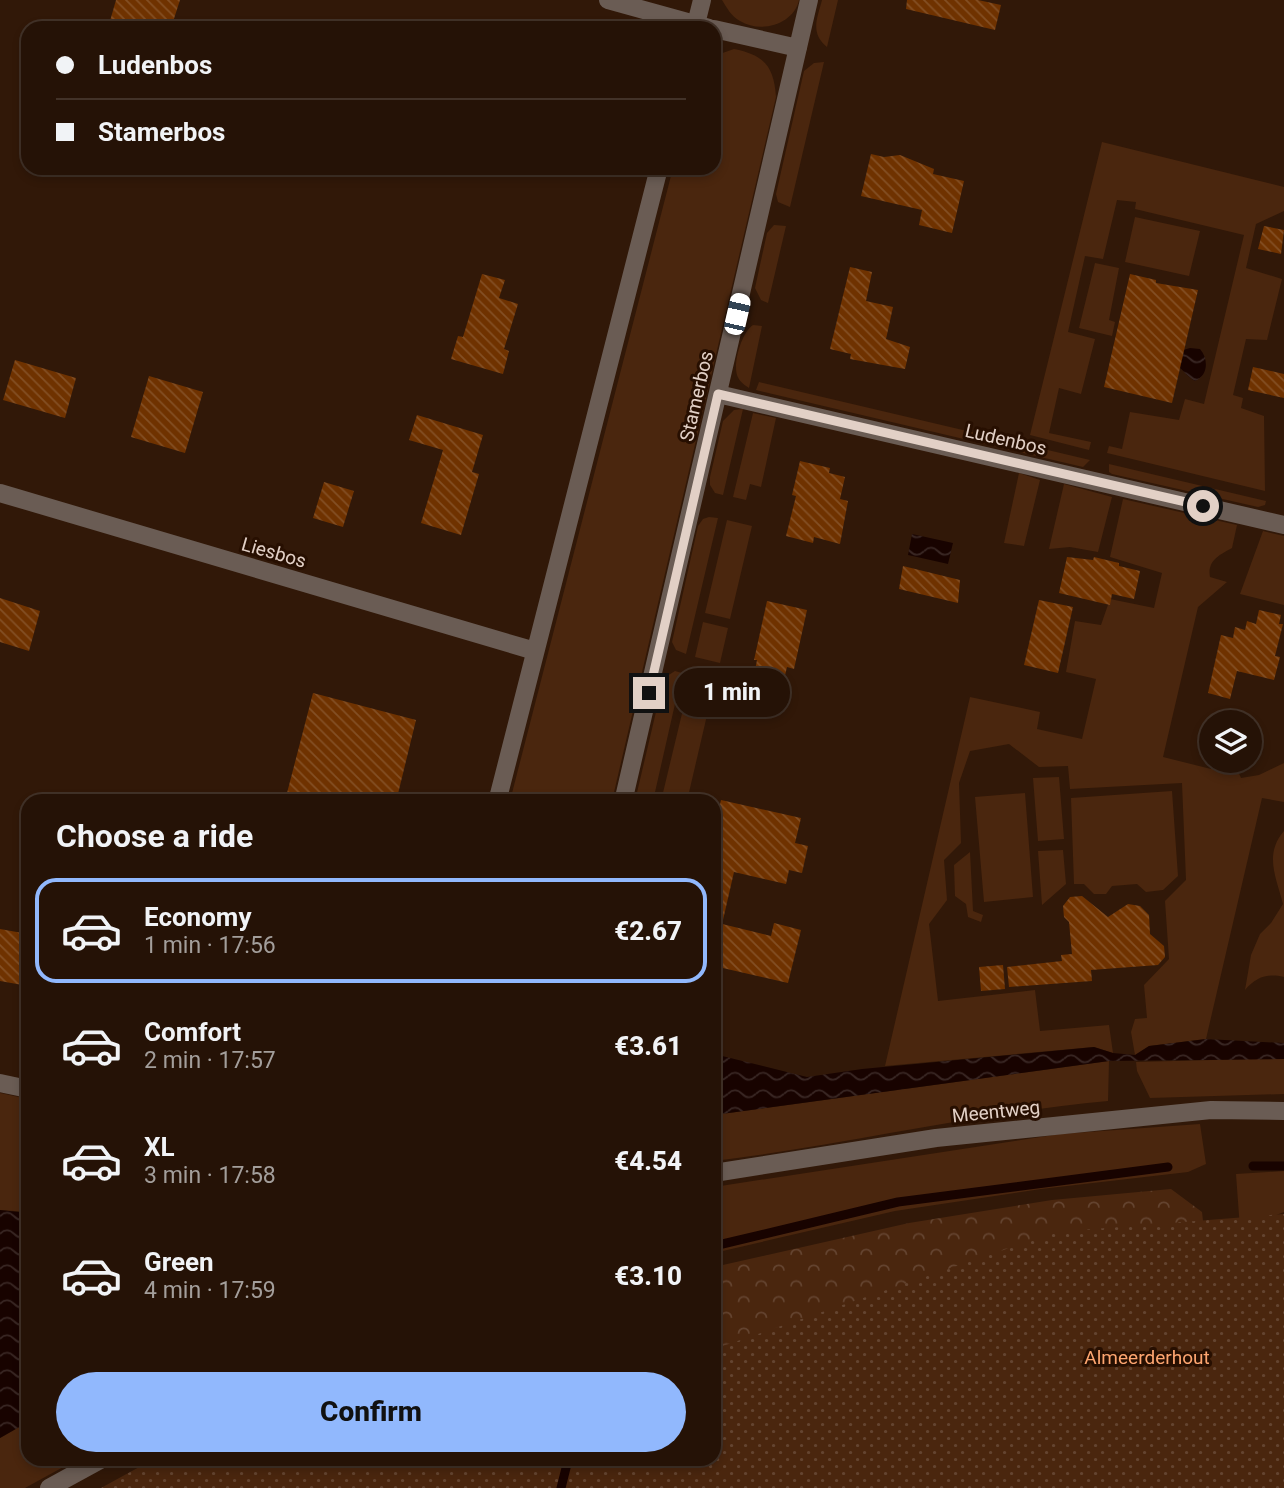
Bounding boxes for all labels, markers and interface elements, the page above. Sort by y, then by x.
text: Ludenbos [98,50,212,80]
text: Stamerbos [98,117,225,147]
car [723,291,752,337]
street label: Stamerbos [675,349,718,444]
street label: Ludenbos [963,419,1049,460]
route start [1187,490,1219,522]
street label: Liesbos [239,532,309,573]
callout: 1 min [674,668,789,718]
route end [633,677,665,709]
text: 1 min [703,679,761,706]
map controls [1199,710,1262,773]
button: layers [1199,710,1262,773]
text: Choose a ride [56,817,253,855]
icon: car [60,899,123,962]
text: Economy [144,902,251,932]
text: €2.67 [614,916,682,946]
text: 1 min · 17:56 [144,932,276,959]
icon: car [60,1014,123,1077]
text: Comfort [144,1017,241,1047]
text: €3.61 [614,1031,682,1061]
text: 2 min · 17:57 [144,1047,276,1074]
street label: Meentweg [951,1095,1041,1128]
icon: car [60,1129,123,1192]
text: XL [144,1132,175,1162]
text: €4.54 [614,1146,682,1176]
text: 3 min · 17:58 [144,1162,276,1189]
icon: car [60,1244,123,1307]
text: Green [144,1247,214,1277]
text: €3.10 [614,1261,682,1291]
text: 4 min · 17:59 [144,1277,276,1304]
park label: Almeerderhout [1084,1346,1210,1369]
button: Confirm [56,1372,686,1452]

